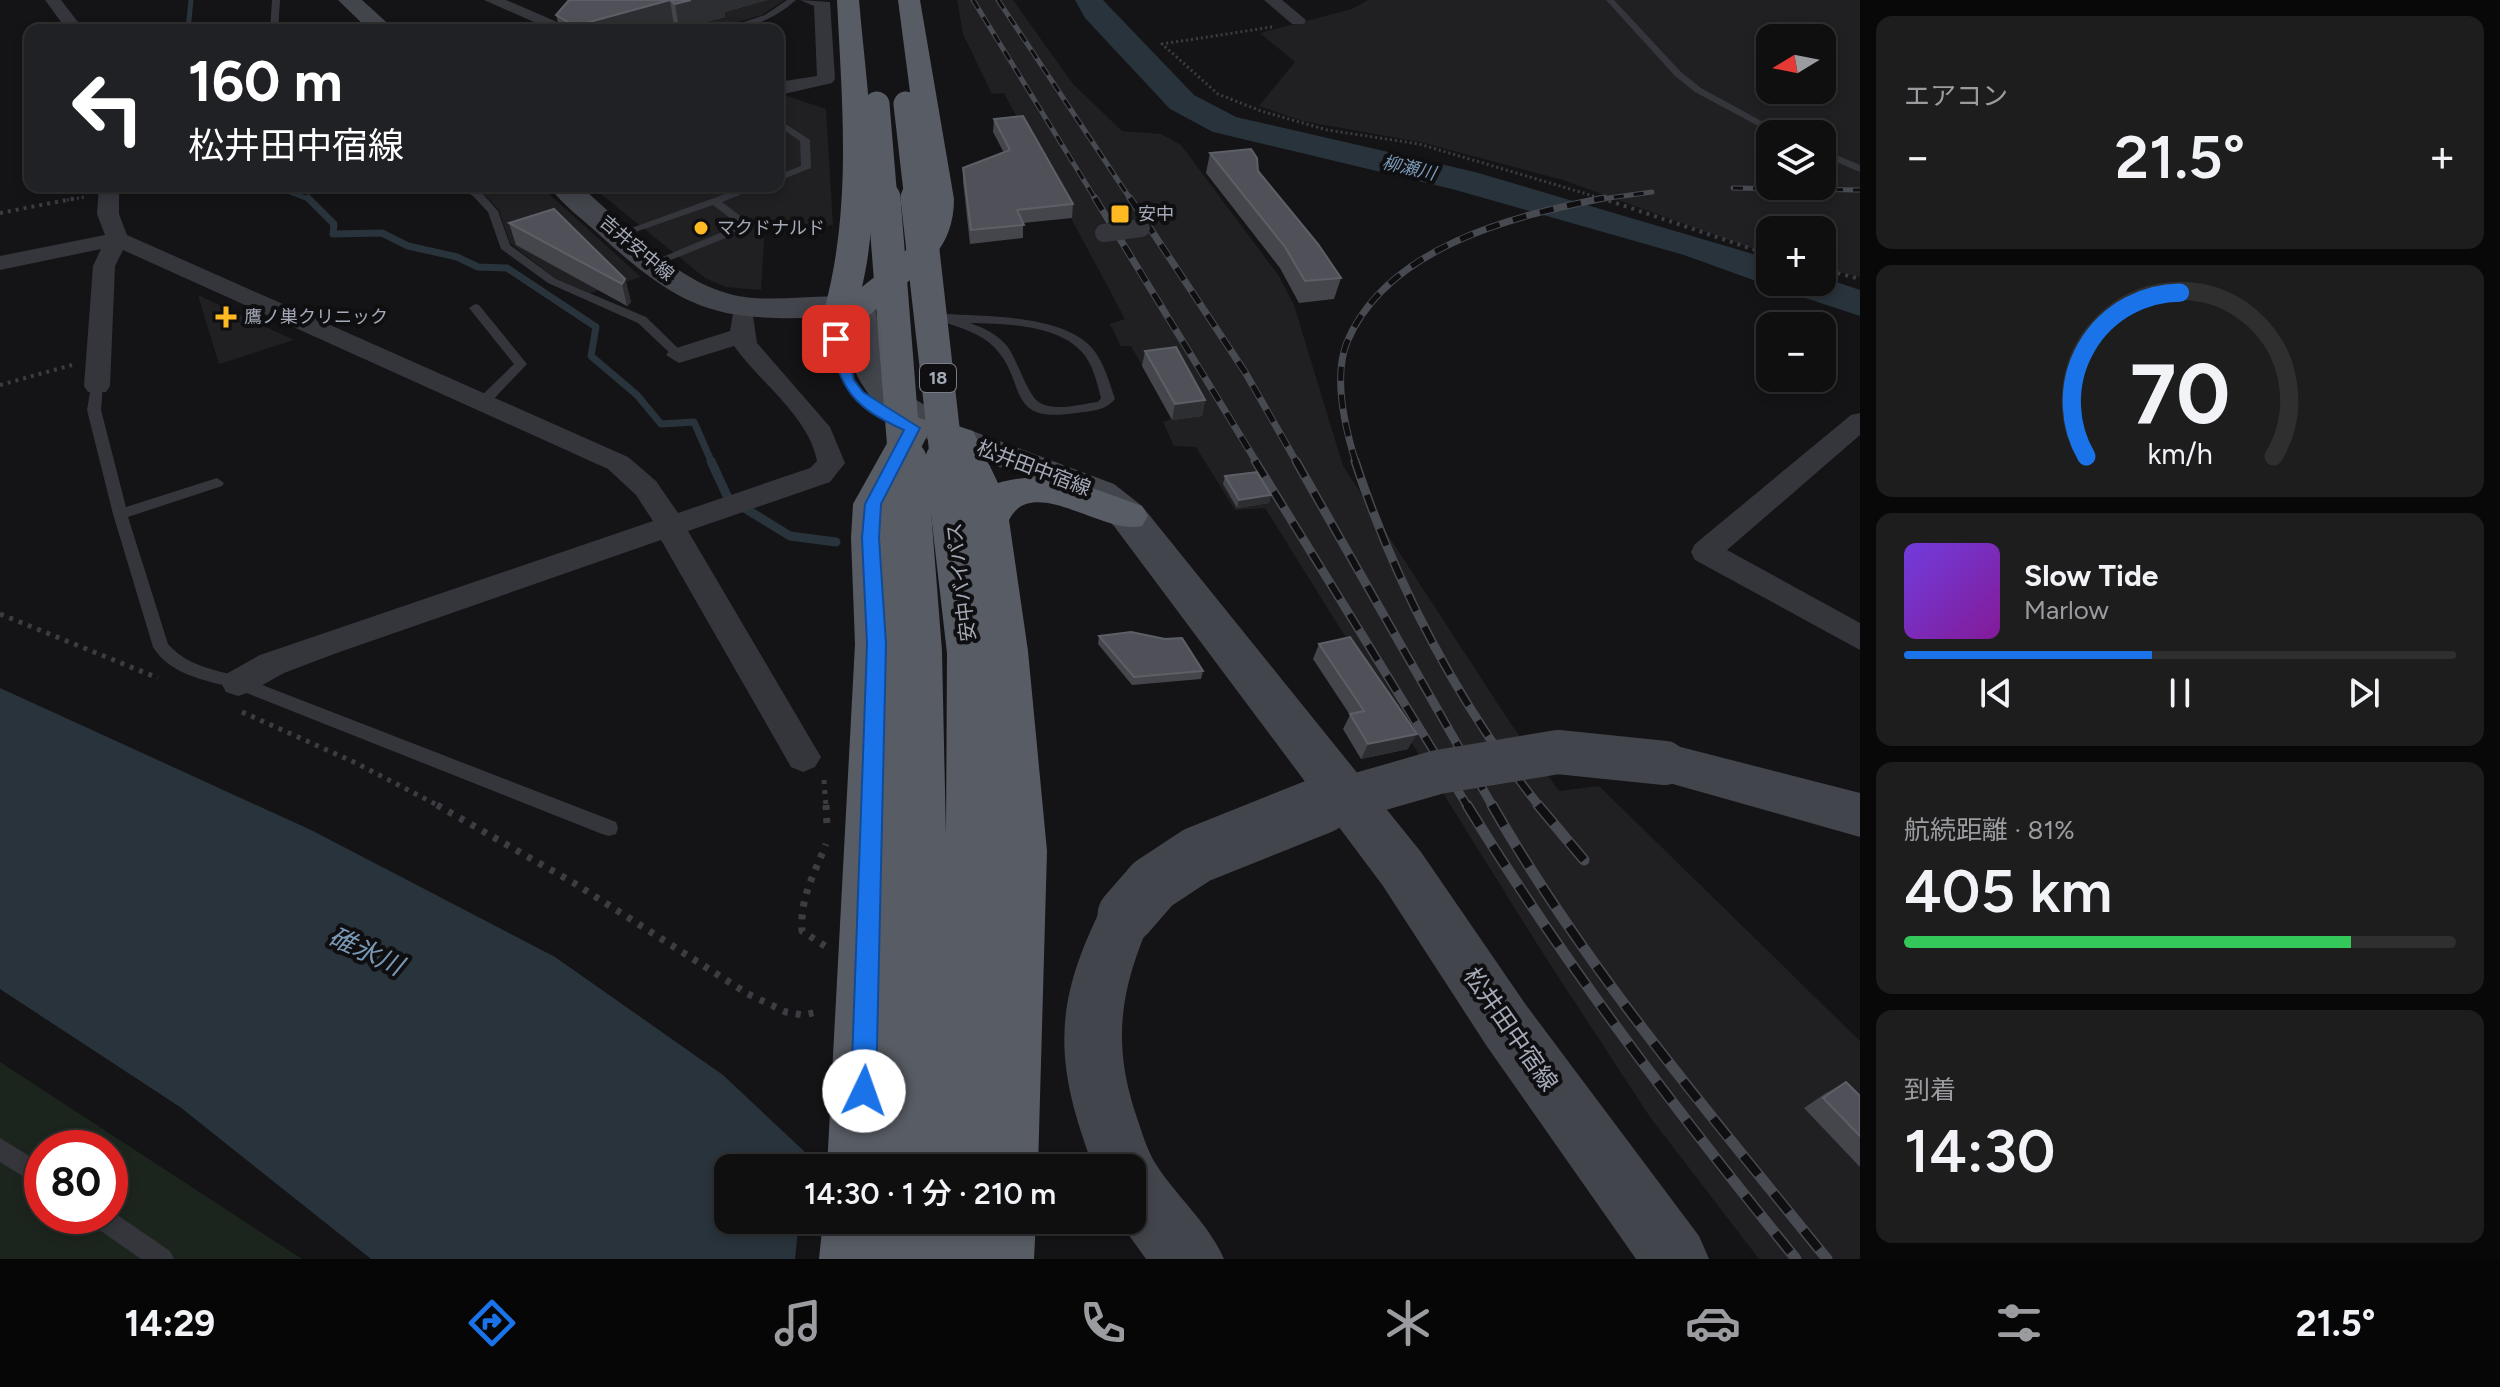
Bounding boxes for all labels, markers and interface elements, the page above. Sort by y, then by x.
north arrow [1756,24,1836,104]
map controls [1756,24,1836,392]
text: 160 m [188,48,343,115]
icon: left [56,56,160,160]
text: エアコン [1904,80,2008,112]
button: layers [1756,120,1836,200]
text: 21.5° [2115,121,2245,193]
text: 松井田中宿線 [188,124,404,167]
text: − [1904,130,1931,183]
text: + [2429,130,2456,183]
water label: 柳瀬川 [1380,151,1440,185]
marker: 安中 [1109,203,1131,225]
place label: 安中 [1138,203,1174,225]
street label: 吉井安中線 [595,211,679,285]
button: + [1756,216,1836,296]
place label: マクドナルド [717,217,825,239]
marker: マクドナルド [692,219,710,237]
pin [802,305,870,373]
marker: 鷹ノ巣クリニック [215,306,237,328]
place label: 鷹ノ巣クリニック [244,306,388,328]
button: − [1756,312,1836,392]
icon: arrive [814,317,858,361]
text: 70 [2130,343,2230,443]
road number: 18 [920,364,956,392]
street label: 松井田中宿線 [974,435,1094,501]
text: km/h [2147,437,2213,471]
street label: 安中バイパス [942,521,980,643]
text: Slow Tide [2024,557,2158,594]
text: Marlow [2024,594,2109,626]
icon: previous [1974,671,2018,715]
icon: pause [2158,671,2202,715]
icon: next [2342,671,2386,715]
text: 航続距離 · 81% [1904,814,2075,846]
text: 405 km [1904,855,2112,927]
water label: 碓氷川 [324,920,411,983]
street label: 松井田中宿線 [1458,962,1564,1096]
position arrow [822,1049,906,1133]
text: 到着 [1904,1074,1956,1106]
text: 14:30 [1904,1115,2056,1187]
speed limit sign: 80 [24,1130,128,1234]
text: 14:30 · 1 分 · 210 m [804,1175,1056,1212]
icon: directions [464,1295,520,1351]
icon: music [770,1295,826,1351]
icon: phone [1075,1295,1131,1351]
icon: climate [1380,1295,1436,1351]
icon: car [1685,1295,1741,1351]
icon: filters [1991,1295,2047,1351]
text: 14:29 [125,1302,215,1345]
text: 21.5° [2296,1302,2375,1345]

